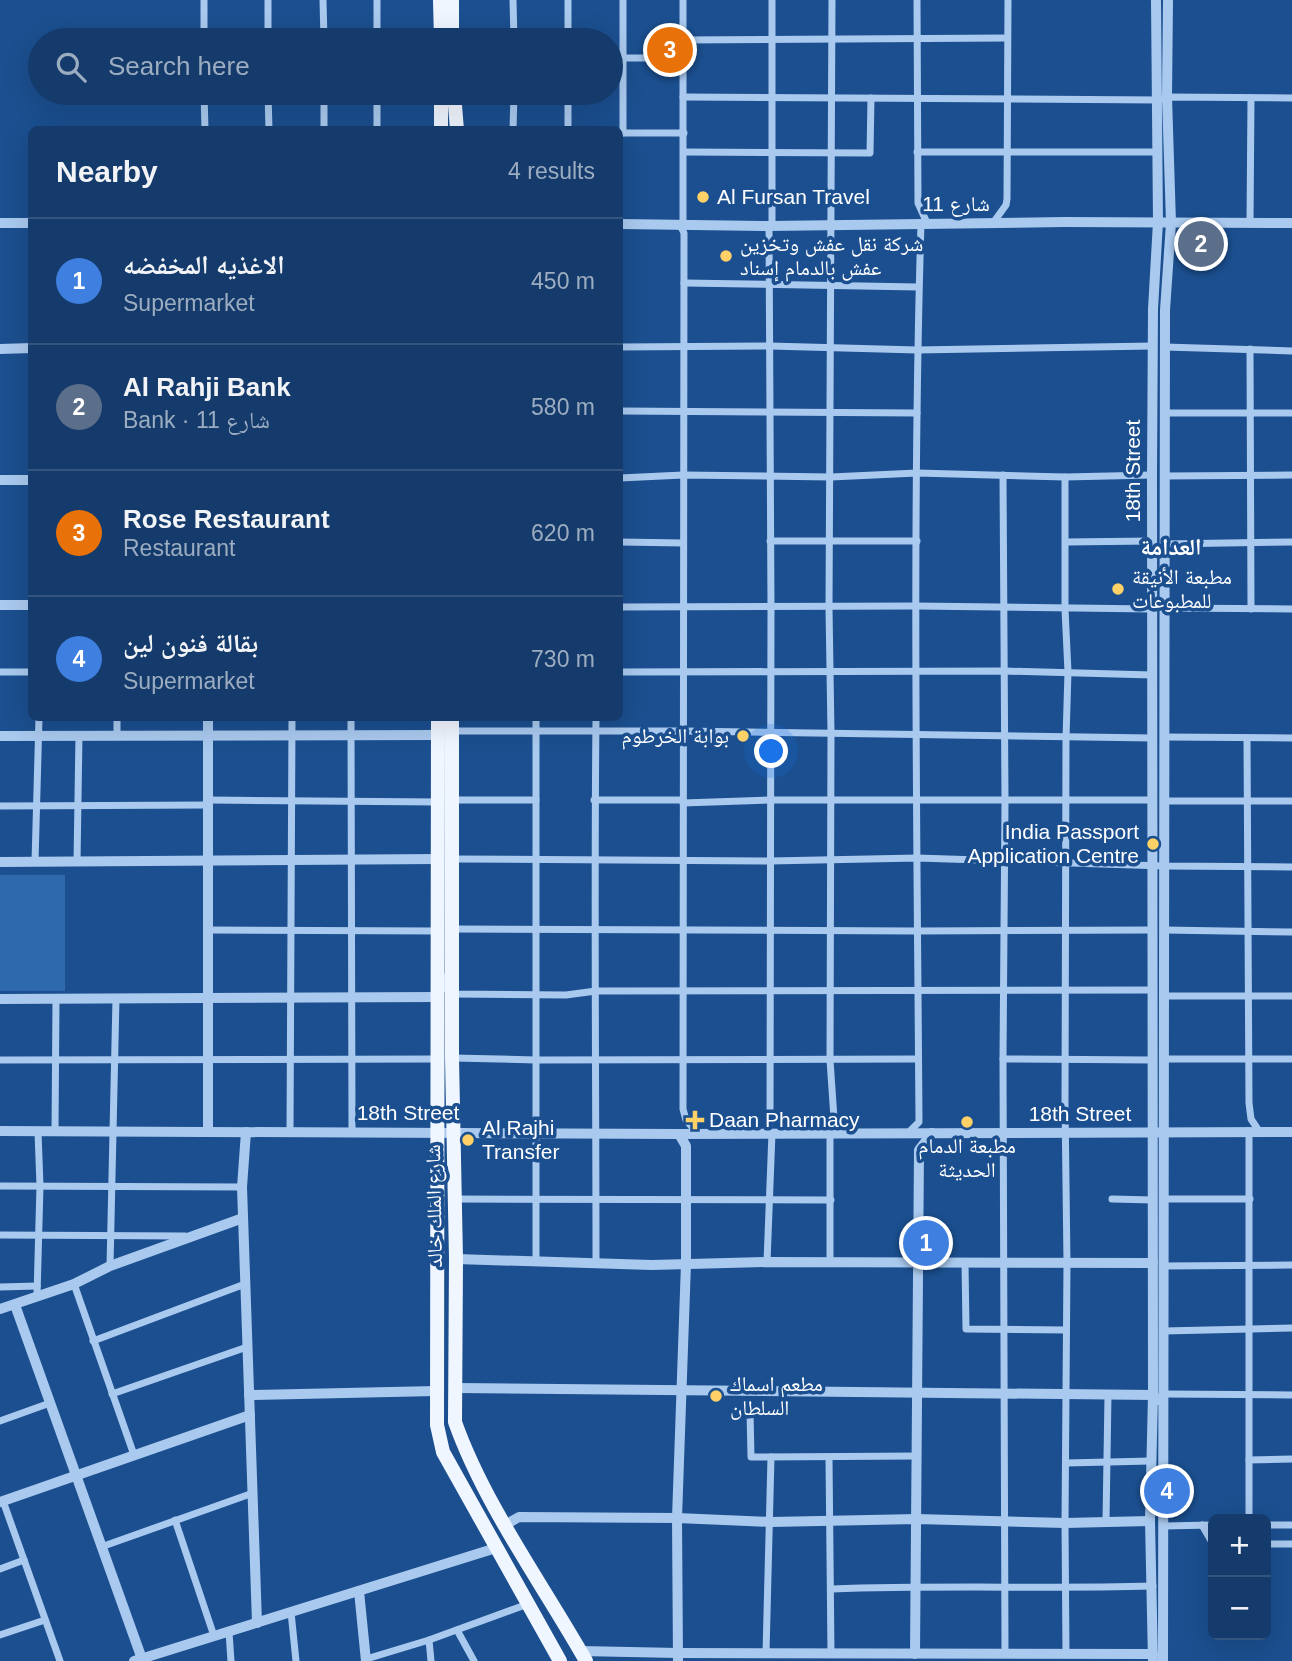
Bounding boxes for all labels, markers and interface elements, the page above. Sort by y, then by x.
pin: 3 [647,24,693,76]
search box [28,28,623,105]
icon: search [52,48,90,86]
text: Search here [108,51,250,81]
text: Nearby [56,155,158,188]
text: 4 results [508,158,595,184]
place label: Al Fursan Travel [717,185,870,208]
marker: Al Fursan Travel [695,189,711,205]
street label: شارع 11 [922,192,990,217]
pin: 2 [1178,218,1224,270]
place label: شركة نقل عفش وتخزين عفش بالدمام إسناد [740,232,923,282]
marker: شركة نقل عفش وتخزين عفش بالدمام إسناد [718,248,734,264]
text: الاغذيه المخفضه [123,250,285,280]
text: 1 [73,268,85,294]
text: 450 m [531,268,595,294]
text: Supermarket [123,290,255,316]
text: Al Rahji Bank [123,372,291,402]
text: 2 [73,394,85,420]
text: 580 m [531,394,595,420]
text: Bank · شارع 11 [123,407,270,433]
street label: 18th Street [1121,419,1144,522]
text: Rose Restaurant [123,504,330,534]
text: 3 [73,520,85,546]
text: 620 m [531,520,595,546]
district label: العدامة [1140,534,1202,560]
text: Restaurant [123,535,236,561]
place label: مطبعة الأنيقة للمطبوعات [1132,565,1232,613]
marker: مطبعة الأنيقة للمطبوعات [1110,581,1126,597]
text: بقالة فنون لين [123,628,258,658]
text: 4 [73,646,85,672]
text: 730 m [531,646,595,672]
text: Supermarket [123,668,255,694]
place label: بوابة الخرطوم [621,724,729,750]
marker: بوابة الخرطوم [735,728,751,744]
your location [754,734,788,768]
place label: India Passport Application Centre [967,820,1139,867]
marker: India Passport Application Centre [1145,836,1161,852]
street label: 18th Street [357,1101,460,1124]
street label: 18th Street [1029,1102,1132,1125]
place label: Daan Pharmacy [709,1108,860,1131]
marker: Daan Pharmacy [687,1112,703,1128]
marker: مطبعة الدمام الحديثة [959,1114,975,1130]
place label: Al Rajhi Transfer [482,1116,559,1163]
marker: Al Rajhi Transfer [460,1132,476,1148]
place label: مطبعة الدمام الحديثة [918,1134,1016,1181]
street label: شارع الملك خالد [421,1144,448,1268]
pin: 1 [903,1217,949,1269]
place label: مطعم اسماك السلطان [730,1372,823,1420]
marker: مطعم اسماك السلطان [708,1388,724,1404]
pin: 4 [1144,1465,1190,1517]
map controls [1208,1514,1271,1640]
button: + [1208,1514,1271,1577]
button: − [1208,1577,1271,1640]

